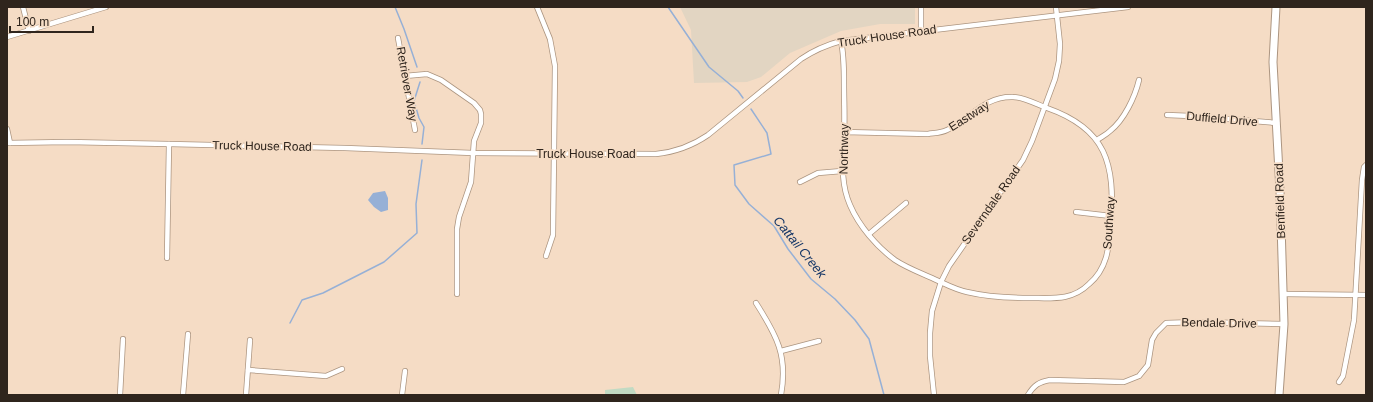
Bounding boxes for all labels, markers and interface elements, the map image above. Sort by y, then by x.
scale bar [10,8,93,34]
text: 100 m [16,15,49,29]
street label: Truck House Road [837,22,937,50]
street label: Retriever Way [394,46,420,122]
street label: Eastway [946,98,992,134]
street label: Duffield Drive [1186,109,1259,129]
street label: Northway [837,124,851,174]
street label: Truck House Road [212,138,312,154]
street label: Truck House Road [536,147,636,161]
street label: Severndale Road [959,163,1023,247]
street label: Benfield Road [1272,163,1288,239]
street label: Southway [1100,196,1118,250]
water label: Cattail Creek [771,213,830,282]
street label: Bendale Drive [1181,315,1257,331]

